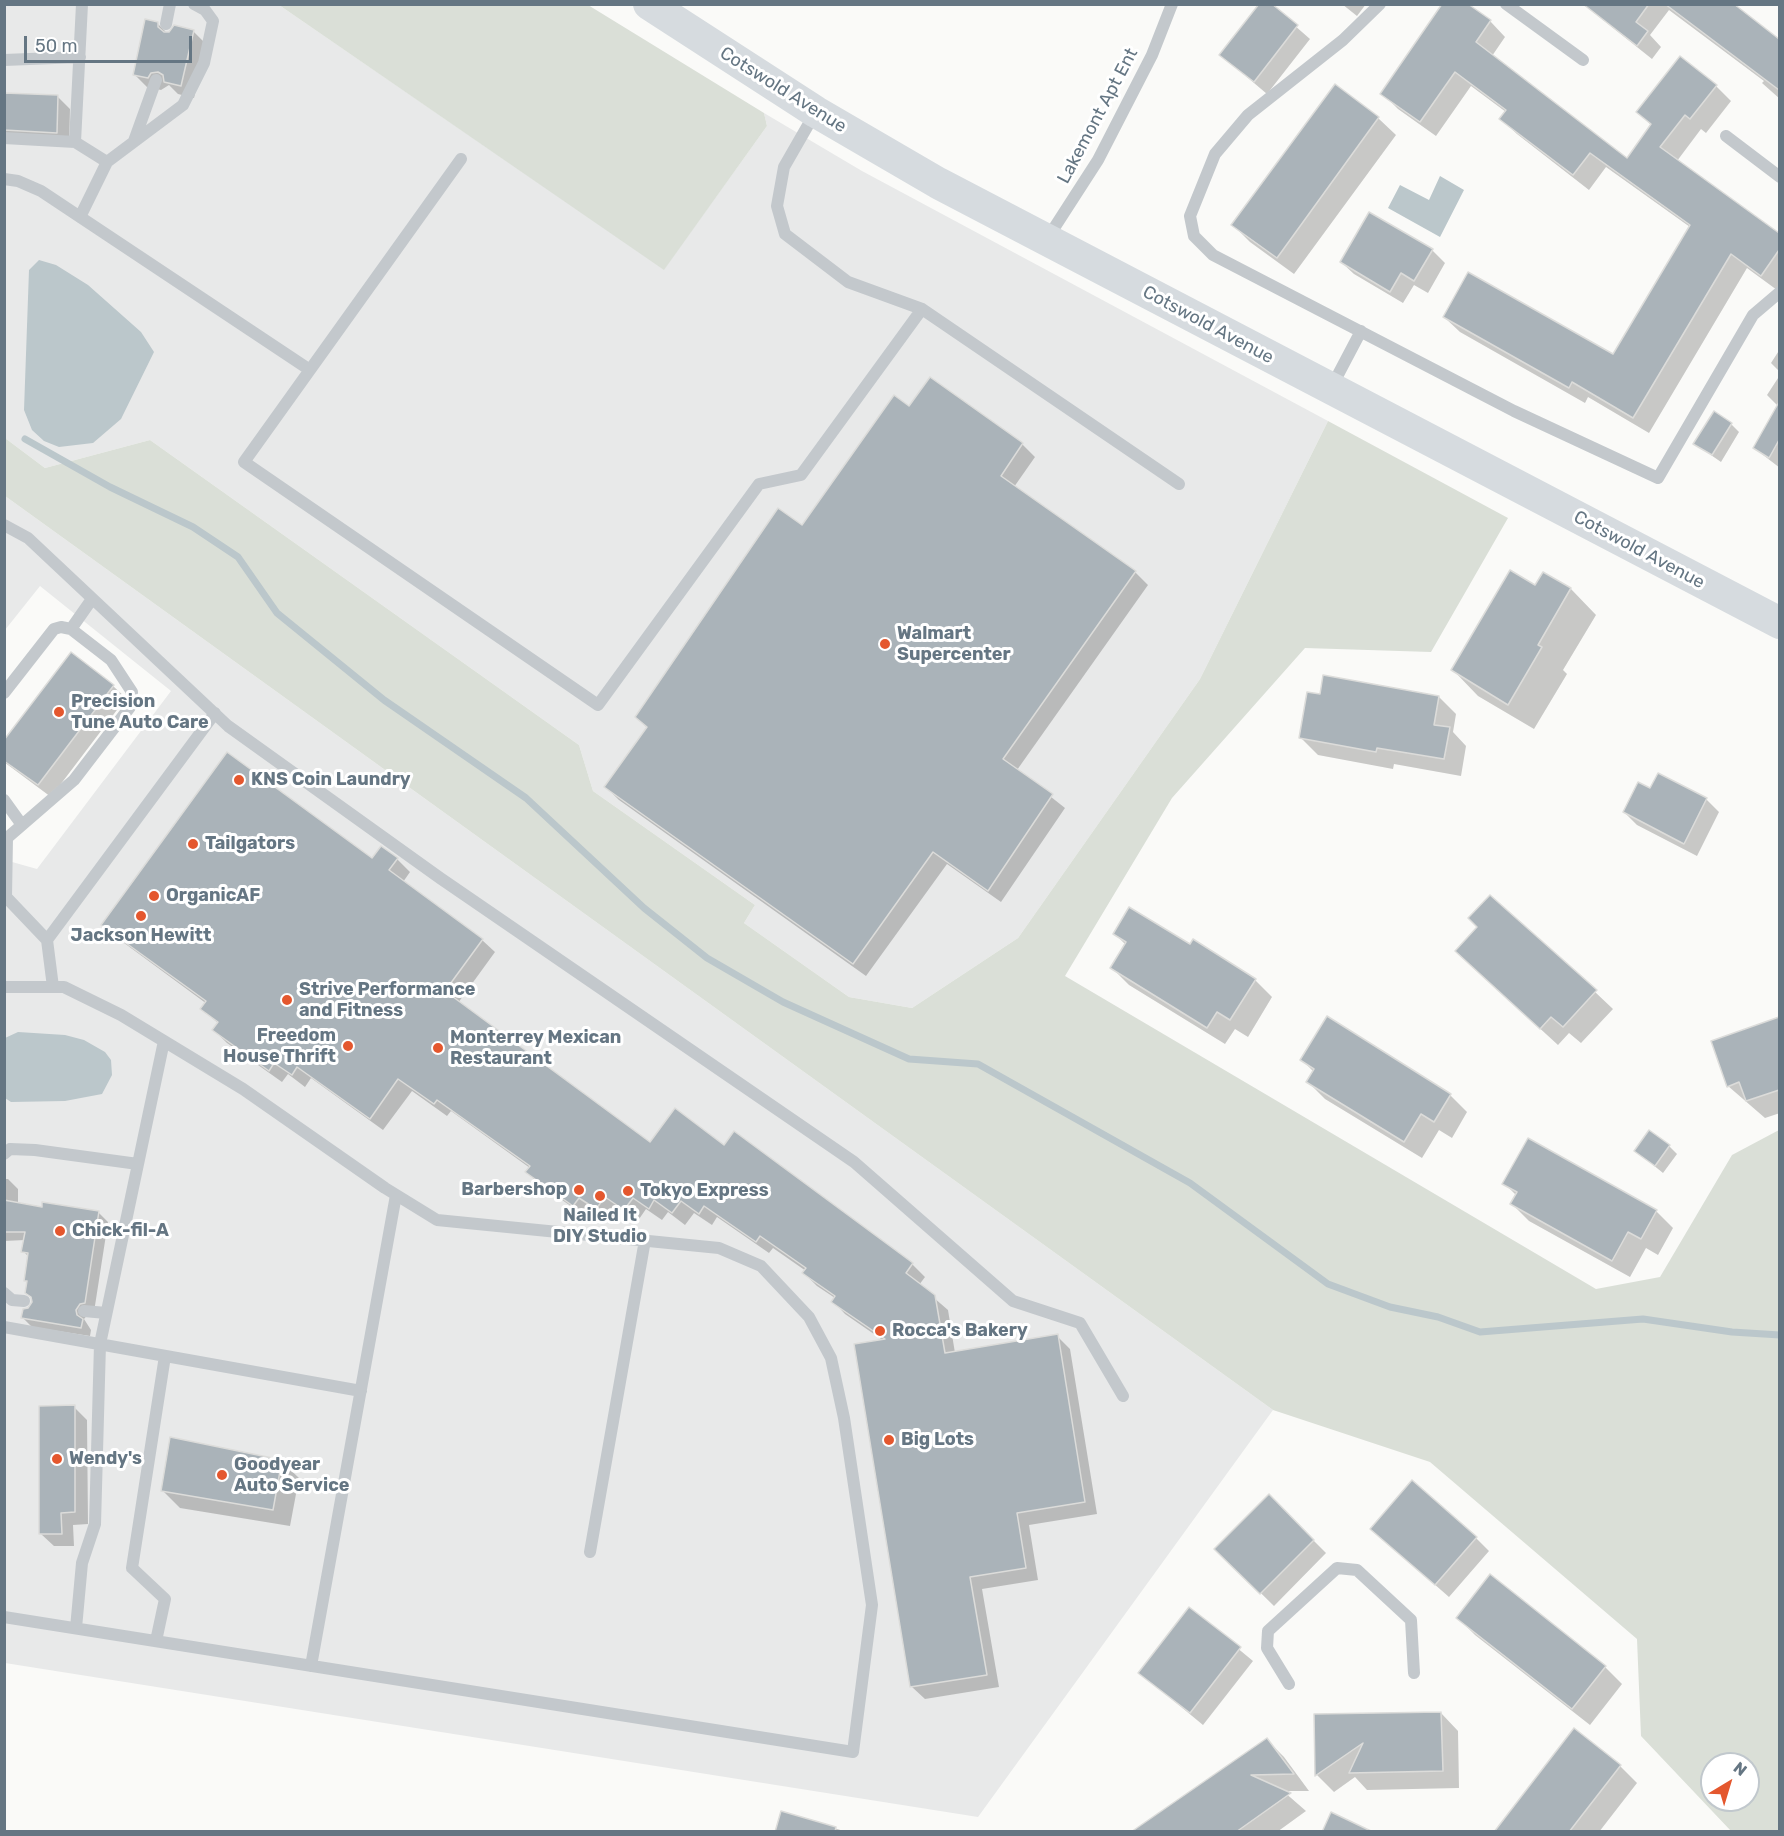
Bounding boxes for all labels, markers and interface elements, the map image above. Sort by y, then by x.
scale bar [27,24,195,62]
text: 50 m [35,35,78,57]
street label: Cotswold Avenue [716,42,850,138]
street label: Lakemont Apt Ent [1053,45,1143,187]
street label: Cotswold Avenue [1139,281,1277,369]
street label: Cotswold Avenue [1570,506,1708,594]
place label: Walmart Supercenter [897,623,1011,666]
marker: Walmart Supercenter [878,637,892,651]
place label: Precision Tune Auto Care [71,691,209,734]
marker: Precision Tune Auto Care [52,705,66,719]
place label: KNS Coin Laundry [251,769,411,791]
marker: KNS Coin Laundry [232,773,246,787]
place label: Tailgators [205,833,295,855]
marker: Tailgators [186,837,200,851]
place label: OrganicAF [166,885,260,907]
marker: OrganicAF [147,889,161,903]
marker: Jackson Hewitt [134,909,148,923]
place label: Jackson Hewitt [71,925,211,947]
place label: Strive Performance and Fitness [299,979,475,1022]
marker: Strive Performance and Fitness [280,993,294,1007]
place label: Freedom House Thrift [223,1025,336,1068]
place label: Monterrey Mexican Restaurant [450,1027,621,1070]
marker: Freedom House Thrift [341,1039,355,1053]
marker: Monterrey Mexican Restaurant [431,1041,445,1055]
place label: Barbershop [461,1179,567,1201]
place label: Tokyo Express [640,1180,769,1202]
marker: Barbershop [572,1183,586,1197]
marker: Tokyo Express [621,1184,635,1198]
marker: Nailed It DIY Studio [593,1189,607,1203]
place label: Nailed It DIY Studio [553,1205,647,1248]
place label: Chick-fil-A [72,1220,169,1242]
marker: Chick-fil-A [53,1224,67,1238]
place label: Rocca's Bakery [892,1320,1028,1342]
marker: Rocca's Bakery [873,1324,887,1338]
place label: Big Lots [901,1429,974,1451]
marker: Big Lots [882,1433,896,1447]
place label: Wendy's [69,1448,142,1470]
marker: Wendy's [50,1452,64,1466]
place label: Goodyear Auto Service [234,1454,350,1496]
marker: Goodyear Auto Service [215,1468,229,1482]
north arrow [1700,1752,1760,1812]
text: N [1730,1758,1751,1780]

